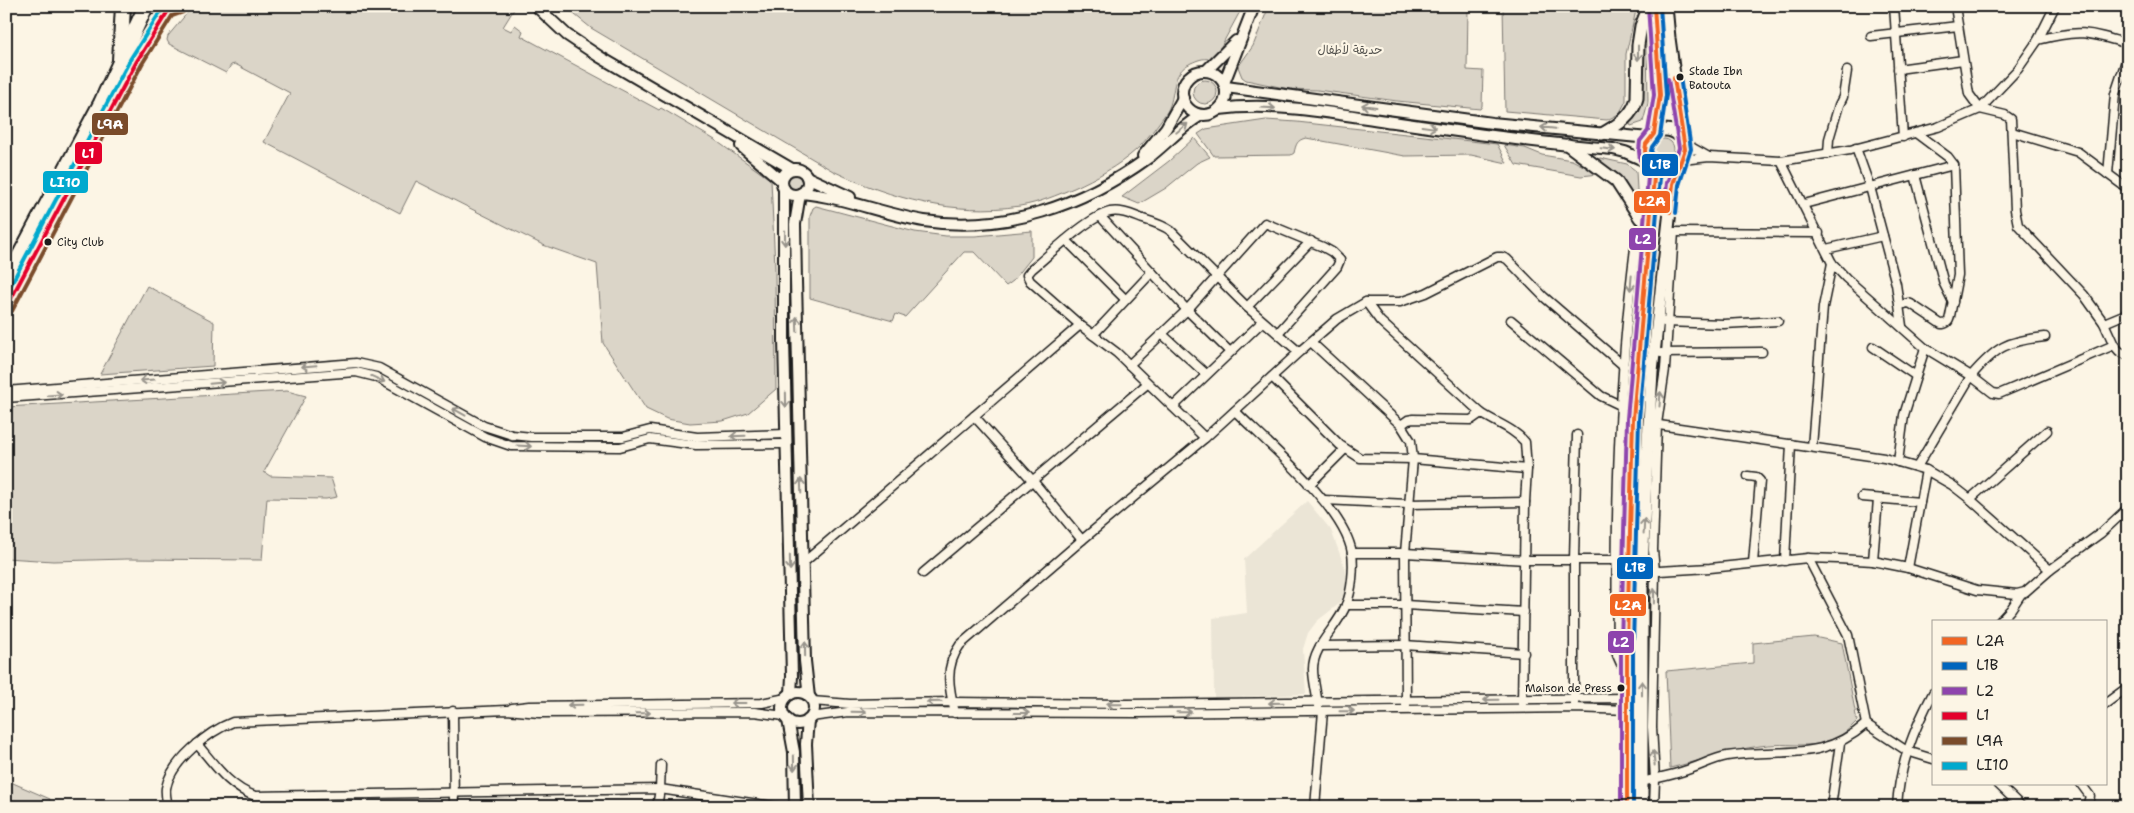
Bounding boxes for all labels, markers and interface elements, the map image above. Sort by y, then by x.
park label: حديقة لأطفال [1317,42,1383,58]
one-way arrow [1633,44,1643,61]
place label: Stade Ibn Batouta [1689,64,1743,93]
marker: Stade Ibn Batouta [1675,72,1685,82]
one-way arrow [1362,100,1378,110]
one-way arrow [1260,103,1276,112]
line badge: L9A [91,112,129,136]
text: L9A [97,115,124,133]
one-way arrow [1421,122,1437,132]
one-way arrow [1175,123,1188,134]
one-way arrow [1540,123,1556,133]
line badge: L1 [74,141,103,165]
text: L1 [82,144,95,162]
one-way arrow [1599,144,1615,154]
line badge: L1B [1641,153,1679,177]
text: L1B [1649,155,1671,173]
line badge: LI10 [42,170,89,194]
text: LI10 [49,173,81,191]
line badge: L2A [1633,190,1671,214]
text: L2A [1638,192,1666,210]
line badge: L2 [1628,227,1657,251]
one-way arrow [780,230,789,246]
text: L2 [1634,230,1652,248]
place label: City Club [57,235,104,250]
marker: City Club [43,237,53,247]
one-way arrow [1626,274,1636,290]
one-way arrow [793,316,802,332]
one-way arrow [301,361,317,371]
one-way arrow [140,375,156,385]
one-way arrow [370,375,385,384]
one-way arrow [209,378,225,388]
one-way arrow [47,390,63,400]
one-way arrow [1656,391,1665,407]
one-way arrow [781,392,791,408]
one-way arrow [453,407,467,417]
one-way arrow [730,432,746,441]
one-way arrow [516,442,532,451]
one-way arrow [796,479,805,495]
one-way arrow [1639,518,1649,534]
one-way arrow [785,555,794,571]
line badge: L1B [1616,556,1654,580]
text: L1B [1624,558,1646,576]
one-way arrow [1649,588,1659,604]
line badge: L2A [1609,593,1647,617]
text: L2A [1614,596,1642,614]
legend [1932,620,2106,786]
line badge: L2 [1607,630,1635,654]
text: L2A [1976,631,2005,651]
text: L2 [1612,633,1630,651]
one-way arrow [800,641,810,658]
text: L1B [1976,655,1998,675]
one-way arrow [1637,680,1647,696]
place label: Maison de Press [1525,681,1612,696]
text: L2 [1976,681,1994,701]
marker: Maison de Press [1616,683,1626,693]
one-way arrow [1484,695,1500,705]
one-way arrow [926,697,942,707]
one-way arrow [730,698,746,708]
one-way arrow [1269,698,1285,707]
one-way arrow [1106,699,1122,709]
one-way arrow [567,701,583,710]
text: L1 [1976,705,1989,725]
one-way arrow [1338,706,1354,716]
one-way arrow [850,707,867,717]
one-way arrow [1176,707,1192,717]
one-way arrow [634,708,651,718]
one-way arrow [1013,708,1029,718]
text: L9A [1976,731,2003,751]
one-way arrow [1649,750,1659,766]
one-way arrow [789,754,799,771]
text: LI10 [1976,755,2009,775]

